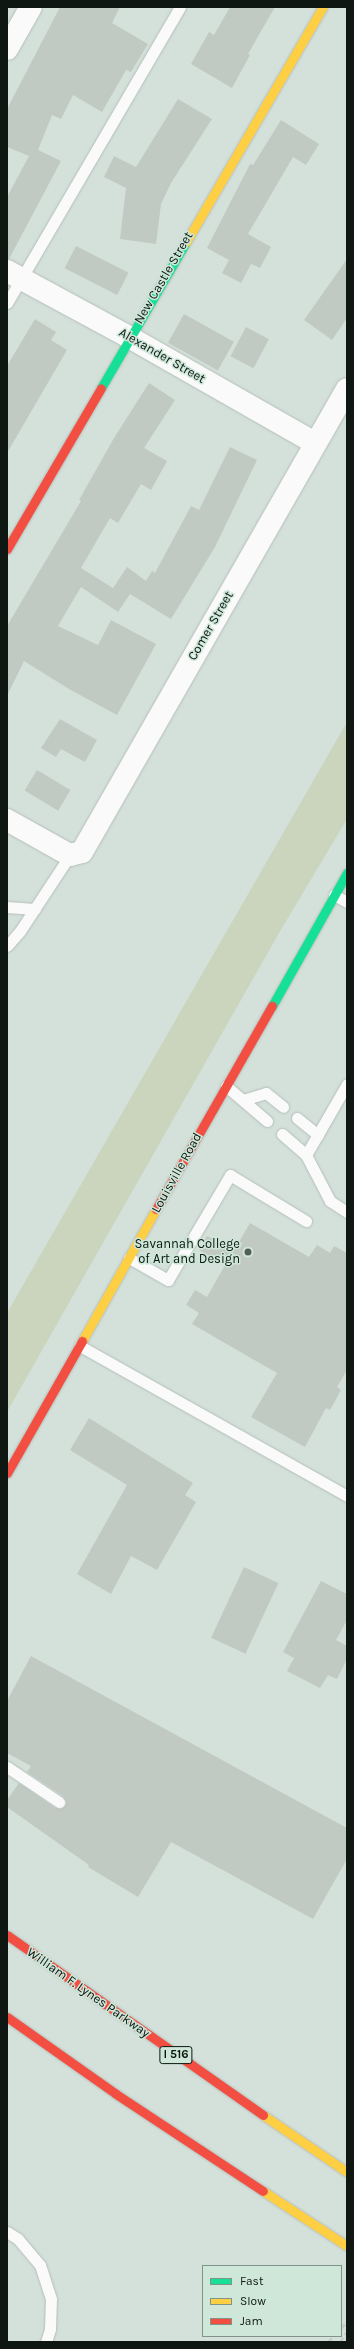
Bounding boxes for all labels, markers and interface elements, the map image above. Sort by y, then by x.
street label: New Castle Street [131,229,197,327]
street label: Alexander Street [116,325,208,387]
street label: Comer Street [185,589,237,663]
street label: Louisville Road [149,1130,205,1216]
place label: Savannah College of Art and Design [134,1237,240,1268]
marker: Savannah College of Art and Design [243,1247,253,1257]
street label: William F. Lynes Parkway [24,1945,152,2041]
road number: I 516 [159,2045,193,2065]
legend [202,2265,342,2337]
text: Fast [240,2274,263,2288]
text: Slow [240,2294,266,2308]
text: Jam [240,2314,263,2328]

